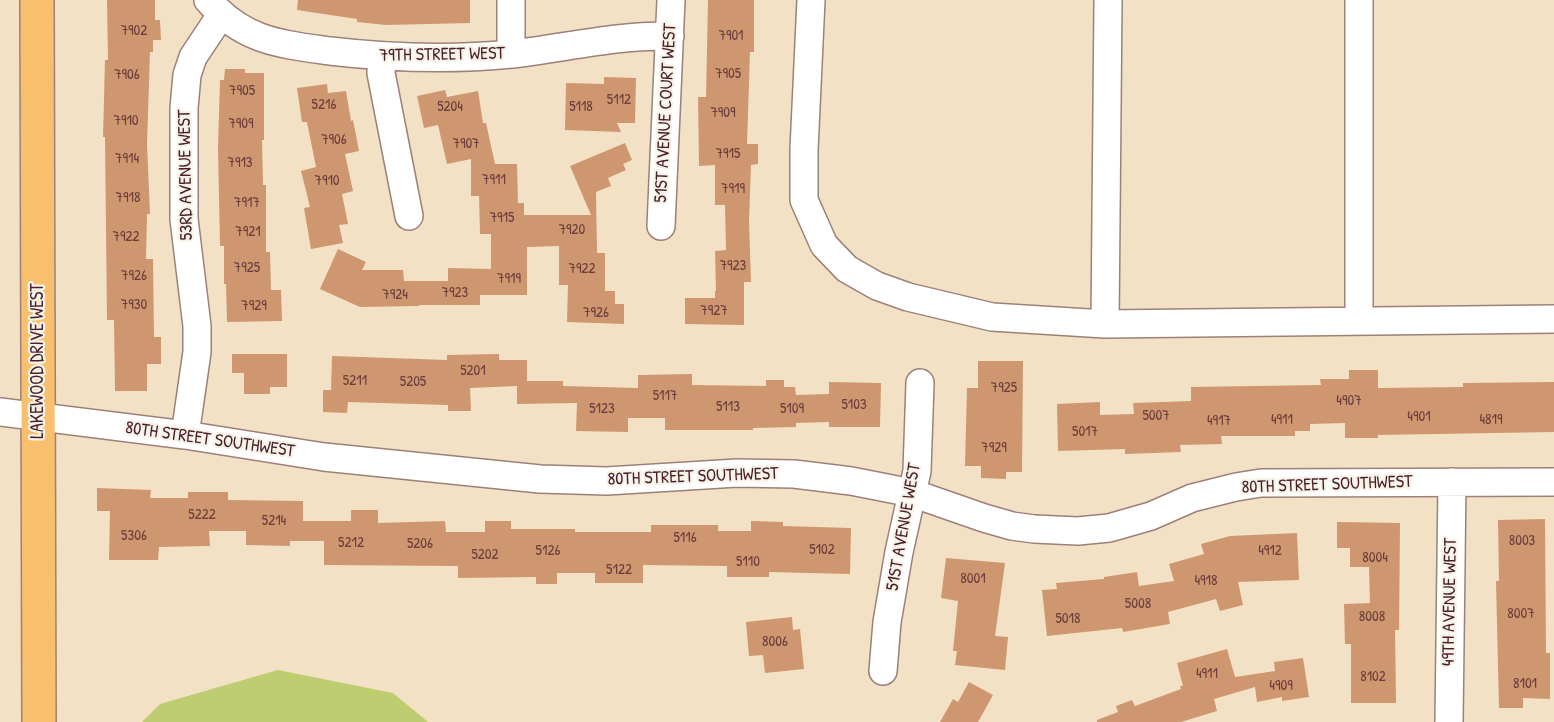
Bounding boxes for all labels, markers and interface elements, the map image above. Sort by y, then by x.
house number: 7902 [121,22,147,40]
street label: 51ST AVENUE COURT WEST [651,23,681,203]
house number: 7901 [718,27,744,45]
street label: 79TH STREET WEST [379,43,505,67]
house number: 7905 [715,65,741,83]
house number: 7906 [114,66,140,84]
house number: 7905 [229,82,255,100]
house number: 5112 [607,91,631,109]
house number: 5216 [312,96,336,114]
house number: 5204 [437,98,463,116]
house number: 5118 [569,98,593,116]
house number: 7909 [710,104,736,122]
street label: 53RD AVENUE WEST [174,109,198,241]
house number: 7910 [113,112,139,130]
house number: 7909 [228,115,254,133]
house number: 7906 [321,131,347,149]
house number: 7907 [452,135,480,153]
house number: 7915 [716,145,740,163]
house number: 7914 [115,150,139,168]
house number: 7913 [227,154,253,172]
house number: 7911 [482,171,506,189]
house number: 7910 [314,172,340,190]
house number: 7919 [721,180,745,198]
house number: 7918 [116,189,140,207]
house number: 7917 [234,194,260,212]
house number: 7915 [490,209,514,227]
house number: 7920 [559,221,585,239]
house number: 7921 [235,223,261,241]
house number: 7922 [113,228,139,246]
house number: 7923 [720,257,746,275]
house number: 7925 [234,259,260,277]
house number: 7922 [569,260,595,278]
house number: 7926 [121,267,147,285]
house number: 7919 [497,270,521,288]
street label: LAKEWOOD DRIVE WEST [27,283,49,439]
house number: 7923 [442,284,468,302]
house number: 7924 [382,286,408,304]
house number: 7930 [121,296,147,314]
house number: 7929 [241,297,267,315]
house number: 7927 [700,302,728,320]
house number: 7926 [583,304,609,322]
house number: 5201 [460,362,486,380]
house number: 5211 [343,372,367,390]
house number: 5205 [400,373,426,391]
house number: 7925 [991,379,1017,397]
house number: 5117 [653,387,677,405]
house number: 4907 [1336,392,1362,410]
house number: 5103 [841,396,867,414]
house number: 5113 [716,398,740,416]
house number: 5123 [589,400,615,418]
house number: 5109 [780,400,804,418]
house number: 5007 [1142,407,1170,425]
house number: 4901 [1407,408,1431,426]
house number: 4911 [1271,411,1293,429]
house number: 4819 [1479,411,1503,429]
house number: 4917 [1207,412,1231,430]
street label: 80TH STREET SOUTHWEST [124,417,296,463]
house number: 5017 [1072,423,1098,441]
house number: 7929 [981,439,1007,457]
street label: 51ST AVENUE WEST [882,462,926,592]
street label: 80TH STREET SOUTHWEST [607,463,779,491]
street label: 80TH STREET SOUTHWEST [1241,471,1413,499]
house number: 5222 [188,506,216,524]
house number: 5214 [262,512,286,530]
house number: 5306 [121,527,147,545]
house number: 5116 [673,529,697,547]
house number: 8003 [1509,532,1535,550]
house number: 5212 [338,534,364,552]
house number: 5206 [407,535,433,553]
street label: 49TH AVENUE WEST [1438,538,1462,666]
house number: 5102 [809,541,835,559]
house number: 5126 [536,542,560,560]
house number: 4912 [1258,542,1282,560]
house number: 5202 [471,546,499,564]
house number: 8004 [1362,549,1388,567]
house number: 5110 [736,553,760,571]
house number: 5122 [606,561,632,579]
house number: 8001 [960,570,986,588]
house number: 4918 [1194,572,1218,590]
house number: 5008 [1125,595,1151,613]
house number: 8007 [1507,605,1535,623]
house number: 8008 [1359,608,1385,626]
house number: 5018 [1055,610,1081,628]
house number: 8006 [762,633,788,651]
house number: 4911 [1196,665,1218,683]
house number: 8102 [1360,668,1386,686]
house number: 8101 [1513,675,1537,693]
house number: 4909 [1269,677,1293,695]

